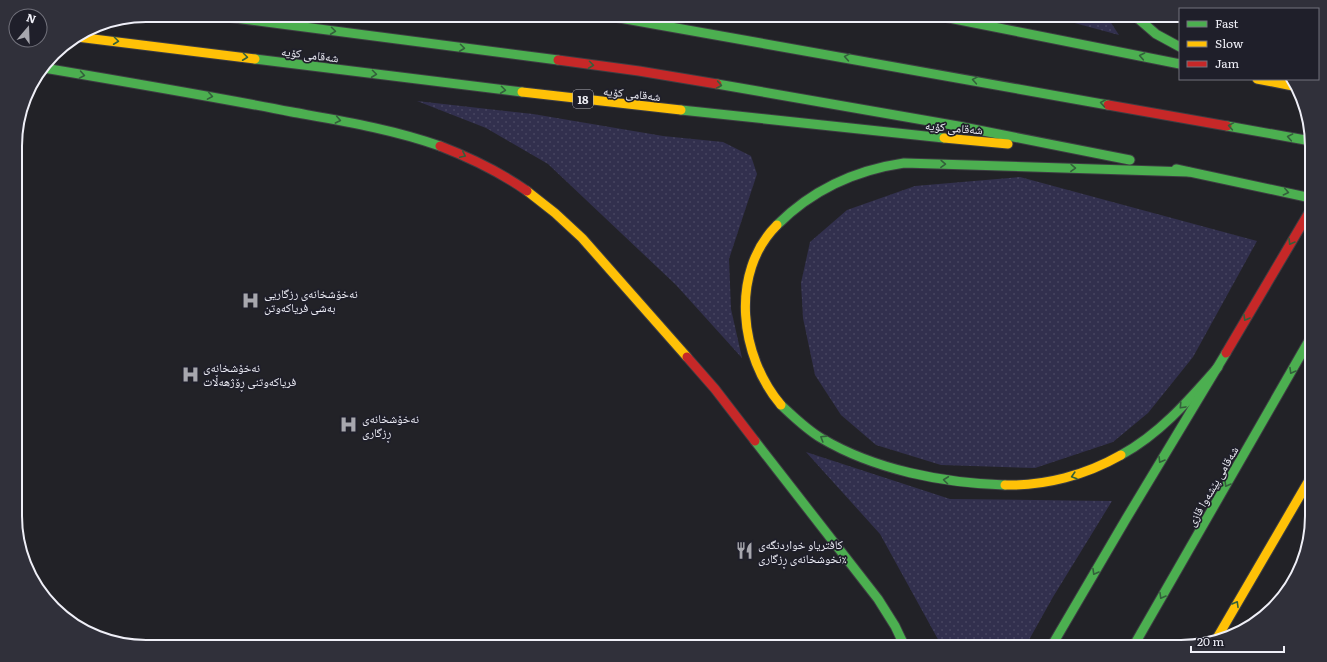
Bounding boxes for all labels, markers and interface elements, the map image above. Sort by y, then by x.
north arrow [8,8,48,48]
legend [1179,8,1319,80]
text: N [25,9,39,27]
text: Fast [1215,14,1239,32]
one-way arrow [330,26,336,35]
text: Slow [1215,34,1244,52]
one-way arrow [113,37,119,46]
street label: شەقامی کۆیە [280,42,340,66]
one-way arrow [459,43,465,52]
one-way arrow [242,53,248,62]
one-way arrow [1139,53,1145,61]
one-way arrow [844,54,850,62]
text: Jam [1215,54,1240,72]
one-way arrow [588,60,594,69]
one-way arrow [371,69,377,78]
one-way arrow [79,70,85,78]
one-way arrow [972,76,978,85]
one-way arrow [716,80,722,89]
street label: شەقامی کۆیە [602,81,662,105]
one-way arrow [500,85,506,94]
road number: 18 [573,90,593,108]
one-way arrow [207,91,213,100]
one-way arrow [1100,99,1106,108]
one-way arrow [335,116,341,124]
street label: شەقامی کۆیە [924,116,984,138]
one-way arrow [1228,122,1234,130]
one-way arrow [1287,133,1293,141]
one-way arrow [459,150,466,158]
one-way arrow [940,160,946,168]
one-way arrow [1070,164,1076,172]
one-way arrow [1282,188,1289,196]
one-way arrow [1289,238,1296,245]
place label: نەخۆشخانەی رزگاریی بەشی فریاکەوتن [264,284,358,316]
hospital icon: نەخۆشخانەی رزگاریی بەشی فریاکەوتن [241,290,261,310]
one-way arrow [1244,314,1251,322]
place label: نەخۆشخانەی فریاکەوتنی ڕۆژهەڵات [203,358,296,392]
hospital icon: نەخۆشخانەی فریاکەوتنی ڕۆژهەڵات [180,364,200,384]
one-way arrow [1290,367,1297,374]
one-way arrow [1179,401,1187,409]
place label: نەخۆشخانەی ڕزگاری [362,409,419,443]
hospital icon: نەخۆشخانەی ڕزگاری [339,415,359,435]
one-way arrow [820,436,827,443]
street label: شەقامی پێشەوا قازی [1182,442,1242,530]
one-way arrow [1159,456,1166,463]
one-way arrow [1071,471,1078,480]
one-way arrow [943,475,949,484]
one-way arrow [1225,479,1232,487]
place label: كافتریاو خواردنگەی نخوشخانەی ڕزگاری٪ [758,535,847,569]
restaurant icon: كافتریاو خواردنگەی نخوشخانەی ڕزگاری٪ [735,541,755,561]
one-way arrow [1092,568,1099,575]
one-way arrow [1160,592,1167,599]
one-way arrow [1232,601,1239,608]
scale bar [1191,628,1284,654]
text: 20 m [1197,632,1224,650]

